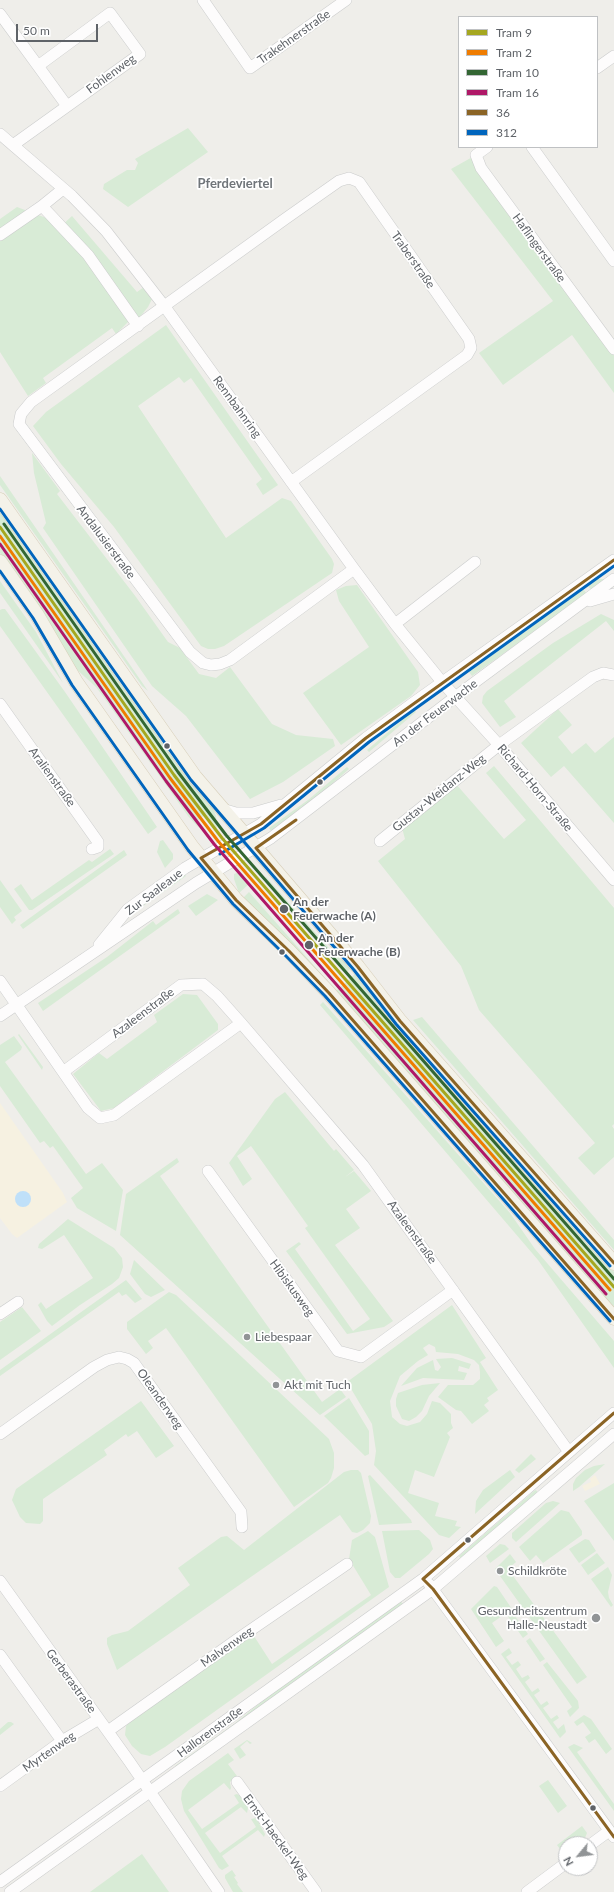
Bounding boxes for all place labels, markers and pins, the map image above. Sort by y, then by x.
unlabelled marker [162,741,172,751]
unlabelled marker [315,777,325,787]
place label: An der Feuerwache (A) [293,895,376,923]
marker: An der Feuerwache (A) [278,903,290,915]
place label: An der Feuerwache (B) [318,931,400,959]
marker: An der Feuerwache (B) [303,939,315,951]
unlabelled marker [277,947,287,957]
place label: Liebespaar [255,1330,312,1344]
marker: Liebespaar [242,1332,252,1342]
place label: Akt mit Tuch [284,1378,351,1392]
marker: Akt mit Tuch [271,1380,281,1390]
unlabelled marker [463,1535,473,1545]
place label: Schildkröte [508,1564,567,1578]
marker: Schildkröte [495,1566,505,1576]
place label: Gesundheitszentrum Halle-Neustadt [478,1604,587,1632]
marker: Gesundheitszentrum Halle-Neustadt [590,1612,602,1624]
unlabelled marker [588,1803,598,1813]

